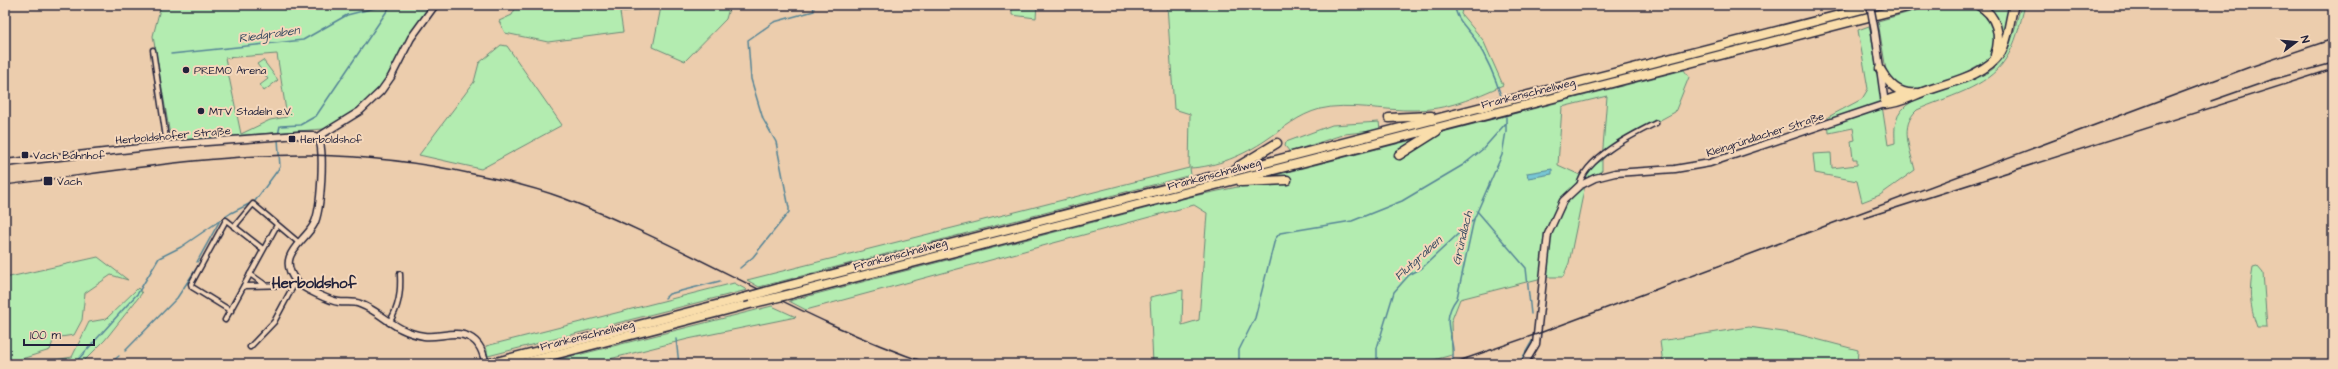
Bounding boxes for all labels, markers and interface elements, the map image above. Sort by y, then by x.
water label: Riedgraben [238,22,302,48]
north arrow [2276,22,2316,62]
text: N [2297,34,2313,45]
place label: PREMO Arena [194,63,267,78]
marker: PREMO Arena [181,65,191,75]
street label: Frankenschnellweg [1480,74,1577,113]
place label: MTV Stadeln e.V. [209,104,293,119]
marker: MTV Stadeln e.V. [196,106,206,116]
street label: Kleingründlacher Straße [1704,108,1826,162]
street label: Herboldshofer Straße [115,123,231,148]
place label: Herboldshof [300,132,363,147]
marker: Herboldshof [287,134,297,144]
place label: Vach Bahnhof [33,148,105,163]
marker: Vach Bahnhof [20,150,30,160]
street label: Frankenschnellweg [1166,155,1263,195]
place label: Vach [57,174,82,189]
marker: Vach [42,175,54,187]
water label: Gründlach [1448,209,1477,267]
water label: Flutgraben [1391,232,1447,285]
street label: Frankenschnellweg [852,235,949,275]
district label: Herboldshof [272,273,357,294]
street label: Frankenschnellweg [539,316,636,355]
scale bar [24,321,94,347]
text: 100 m [30,327,61,344]

